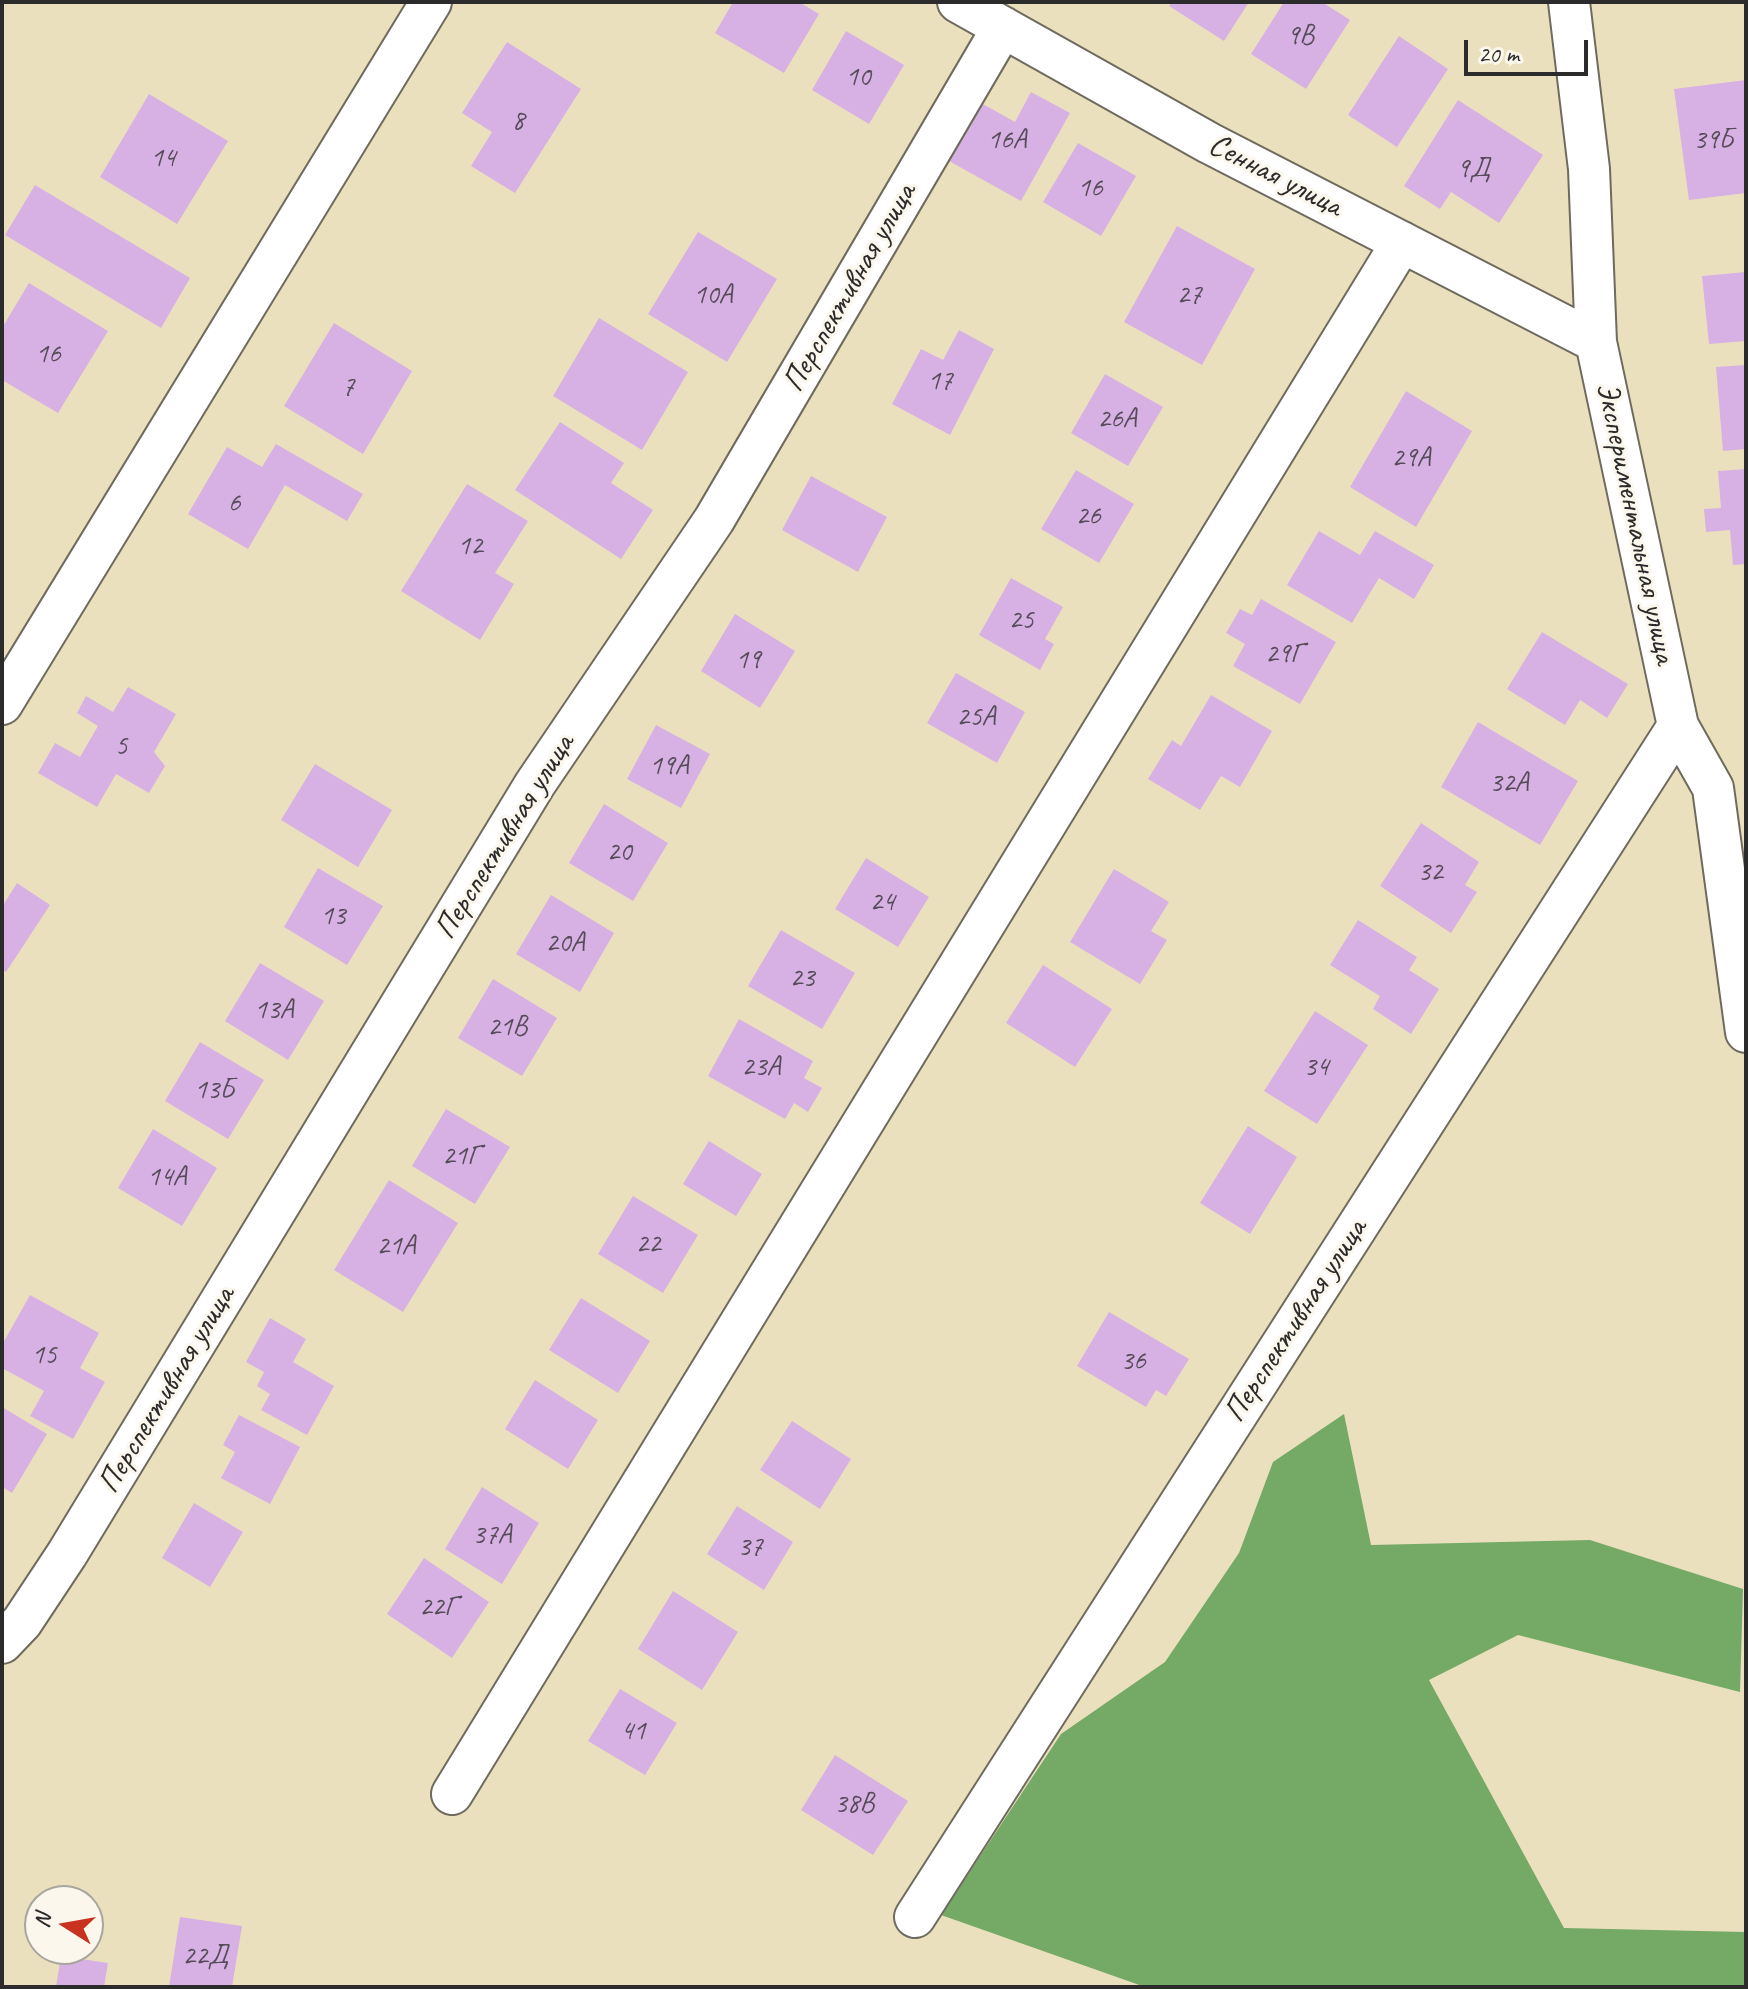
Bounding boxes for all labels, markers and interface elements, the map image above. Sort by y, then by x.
house number: 9В [1287,20,1313,54]
scale bar [1468,24,1592,74]
text: 20 m [1478,39,1519,69]
house number: 10 [845,61,871,95]
house number: 8 [512,105,524,139]
house number: 16А [987,124,1027,158]
house number: 39Б [1693,124,1733,158]
street label: Сенная улица [1202,126,1348,226]
house number: 14 [150,142,176,176]
house number: 9Д [1457,153,1489,187]
house number: 16 [1077,172,1103,206]
street label: Перспективная улица [775,177,925,399]
house number: 10А [693,279,733,313]
house number: 27 [1176,279,1202,313]
house number: 16 [35,338,61,372]
house number: 17 [927,365,953,399]
house number: 7 [342,371,354,405]
street label: Экспериментальная улица [1586,379,1684,667]
house number: 26А [1097,403,1137,437]
house number: 29А [1391,442,1431,476]
house number: 6 [228,487,240,521]
house number: 26 [1075,500,1101,534]
house number: 12 [457,530,483,564]
house number: 25 [1008,604,1034,638]
house number: 29Г [1265,638,1303,672]
house number: 19 [735,644,761,678]
house number: 25А [956,701,996,735]
street label: Перспективная улица [427,728,583,946]
house number: 5 [115,730,127,764]
house number: 19А [649,750,689,784]
house number: 32А [1489,767,1529,801]
house number: 20 [606,836,632,870]
house number: 32 [1417,856,1443,890]
house number: 24 [869,886,895,920]
house number: 13 [320,900,346,934]
house number: 20А [545,927,585,961]
house number: 23 [789,962,815,996]
house number: 13А [254,994,294,1028]
house number: 21В [487,1011,527,1045]
house number: 23А [741,1051,781,1085]
house number: 34 [1303,1051,1329,1085]
house number: 13Б [194,1074,234,1108]
house number: 21Г [442,1140,480,1174]
house number: 14А [147,1161,187,1195]
street label: Перспективная улица [1216,1212,1376,1430]
house number: 22 [635,1228,661,1262]
house number: 21А [376,1230,416,1264]
street label: Перспективная улица [90,1280,244,1500]
house number: 15 [31,1339,57,1373]
house number: 36 [1120,1345,1146,1379]
house number: 37А [472,1519,512,1553]
house number: 37 [737,1531,763,1565]
house number: 22Г [419,1591,457,1625]
house number: 41 [620,1715,646,1749]
house number: 38В [834,1788,874,1822]
north arrow [24,1885,104,1965]
text: N [27,1911,57,1930]
house number: 22Д [182,1940,228,1974]

